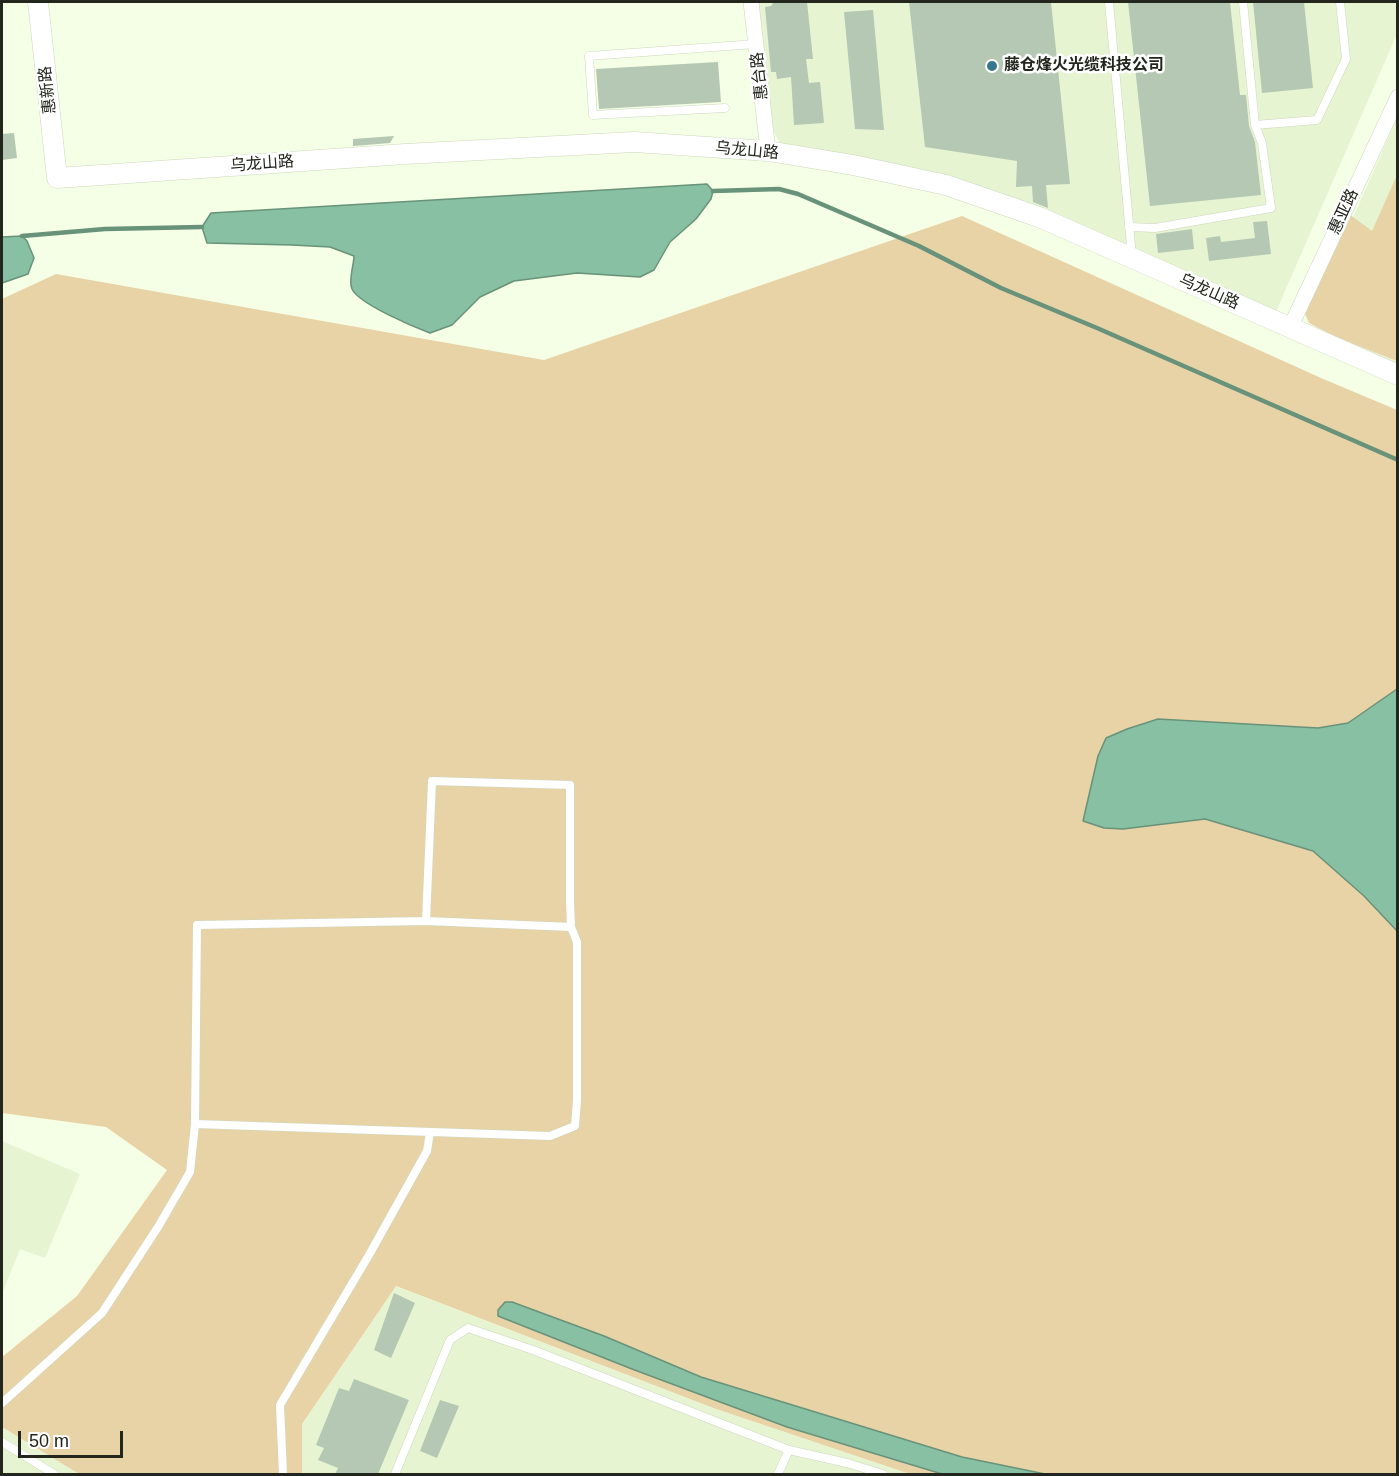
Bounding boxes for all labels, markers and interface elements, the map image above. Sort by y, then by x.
street label: 惠台路 [748,51,772,101]
place label: 藤仓烽火光缆科技公司 [1004,56,1164,76]
marker: 藤仓烽火光缆科技公司 [985,59,999,73]
street label: 惠新路 [36,65,60,115]
street label: 乌龙山路 [714,139,780,163]
street label: 乌龙山路 [229,152,295,176]
street label: 惠亚路 [1325,186,1363,238]
street label: 乌龙山路 [1176,270,1242,314]
scale bar [21,1419,126,1457]
text: 50 m [29,1431,69,1451]

